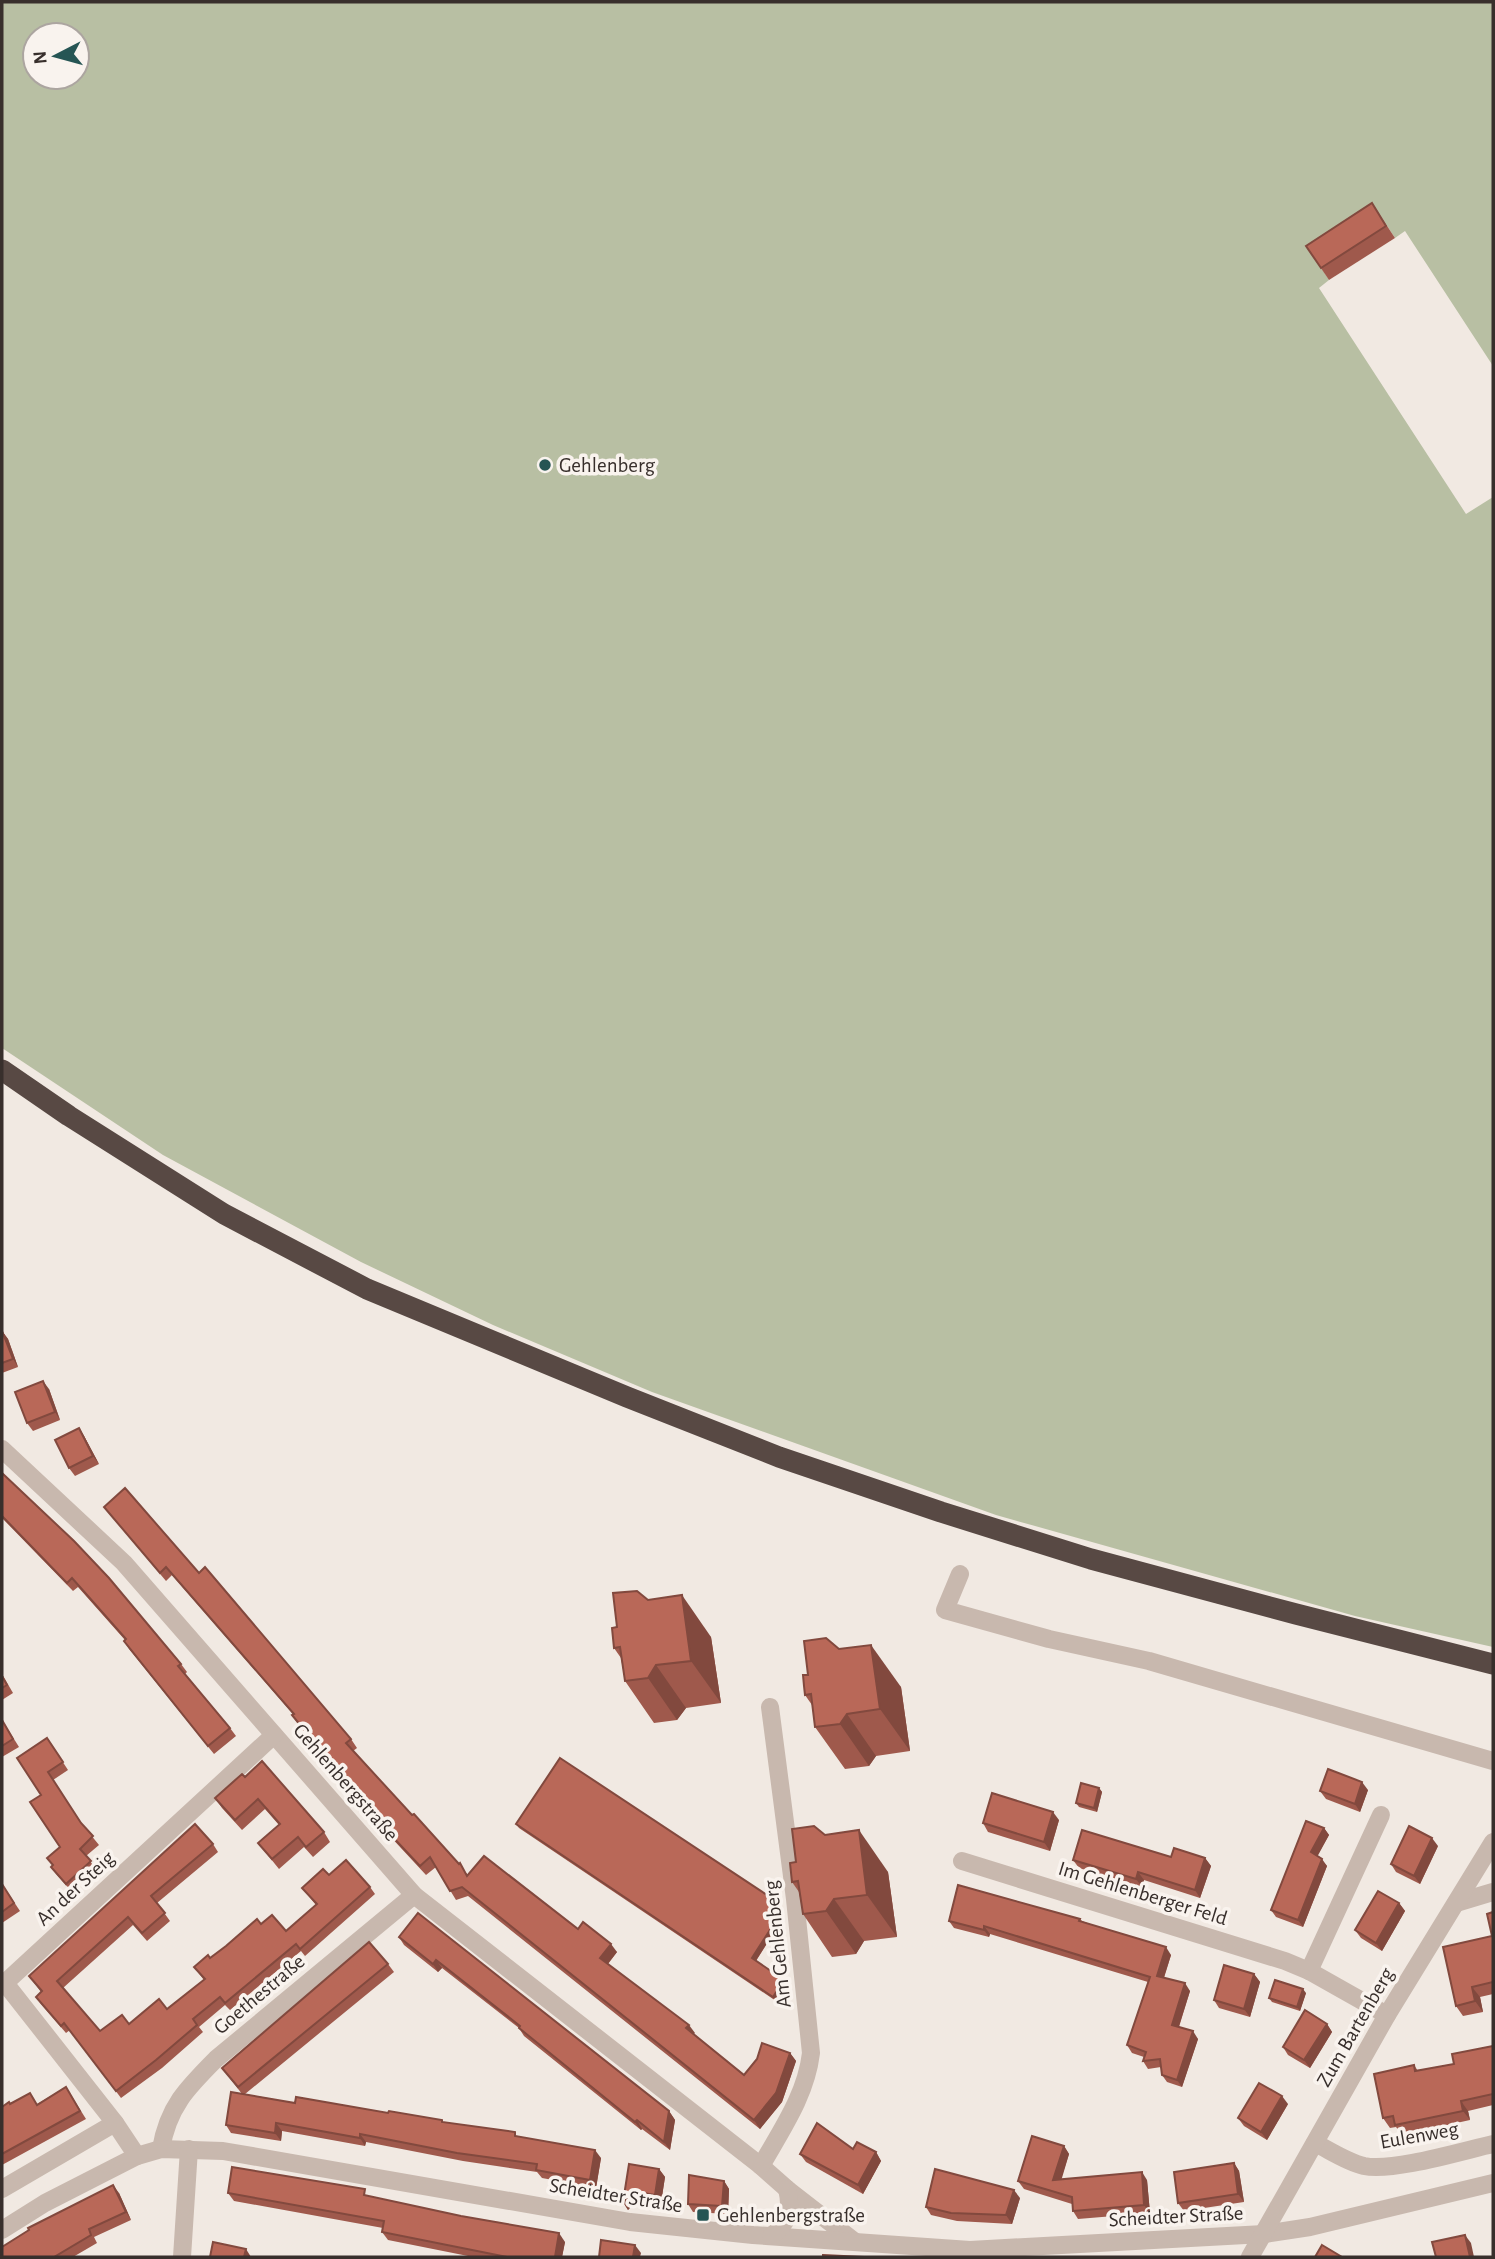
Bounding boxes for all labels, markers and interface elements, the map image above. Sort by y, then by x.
north arrow [21,21,91,91]
text: N [30,50,51,65]
place label: Gehlenberg [559,455,656,476]
marker: Gehlenberg [537,457,553,473]
street label: Gehlenbergstraße [289,1720,402,1845]
street label: An der Steig [32,1847,119,1930]
street label: Im Gehlenberger Feld [1056,1858,1230,1929]
street label: Am Gehlenberg [760,1878,795,2009]
street label: Goethestraße [210,1950,309,2038]
street label: Zum Bartenberg [1313,1964,1398,2090]
street label: Eulenweg [1378,2118,1461,2153]
street label: Scheidter Straße [548,2175,684,2216]
street label: Scheidter Straße [1108,2202,1244,2231]
place label: Gehlenbergstraße [717,2205,865,2226]
marker: Gehlenbergstraße [695,2207,711,2223]

